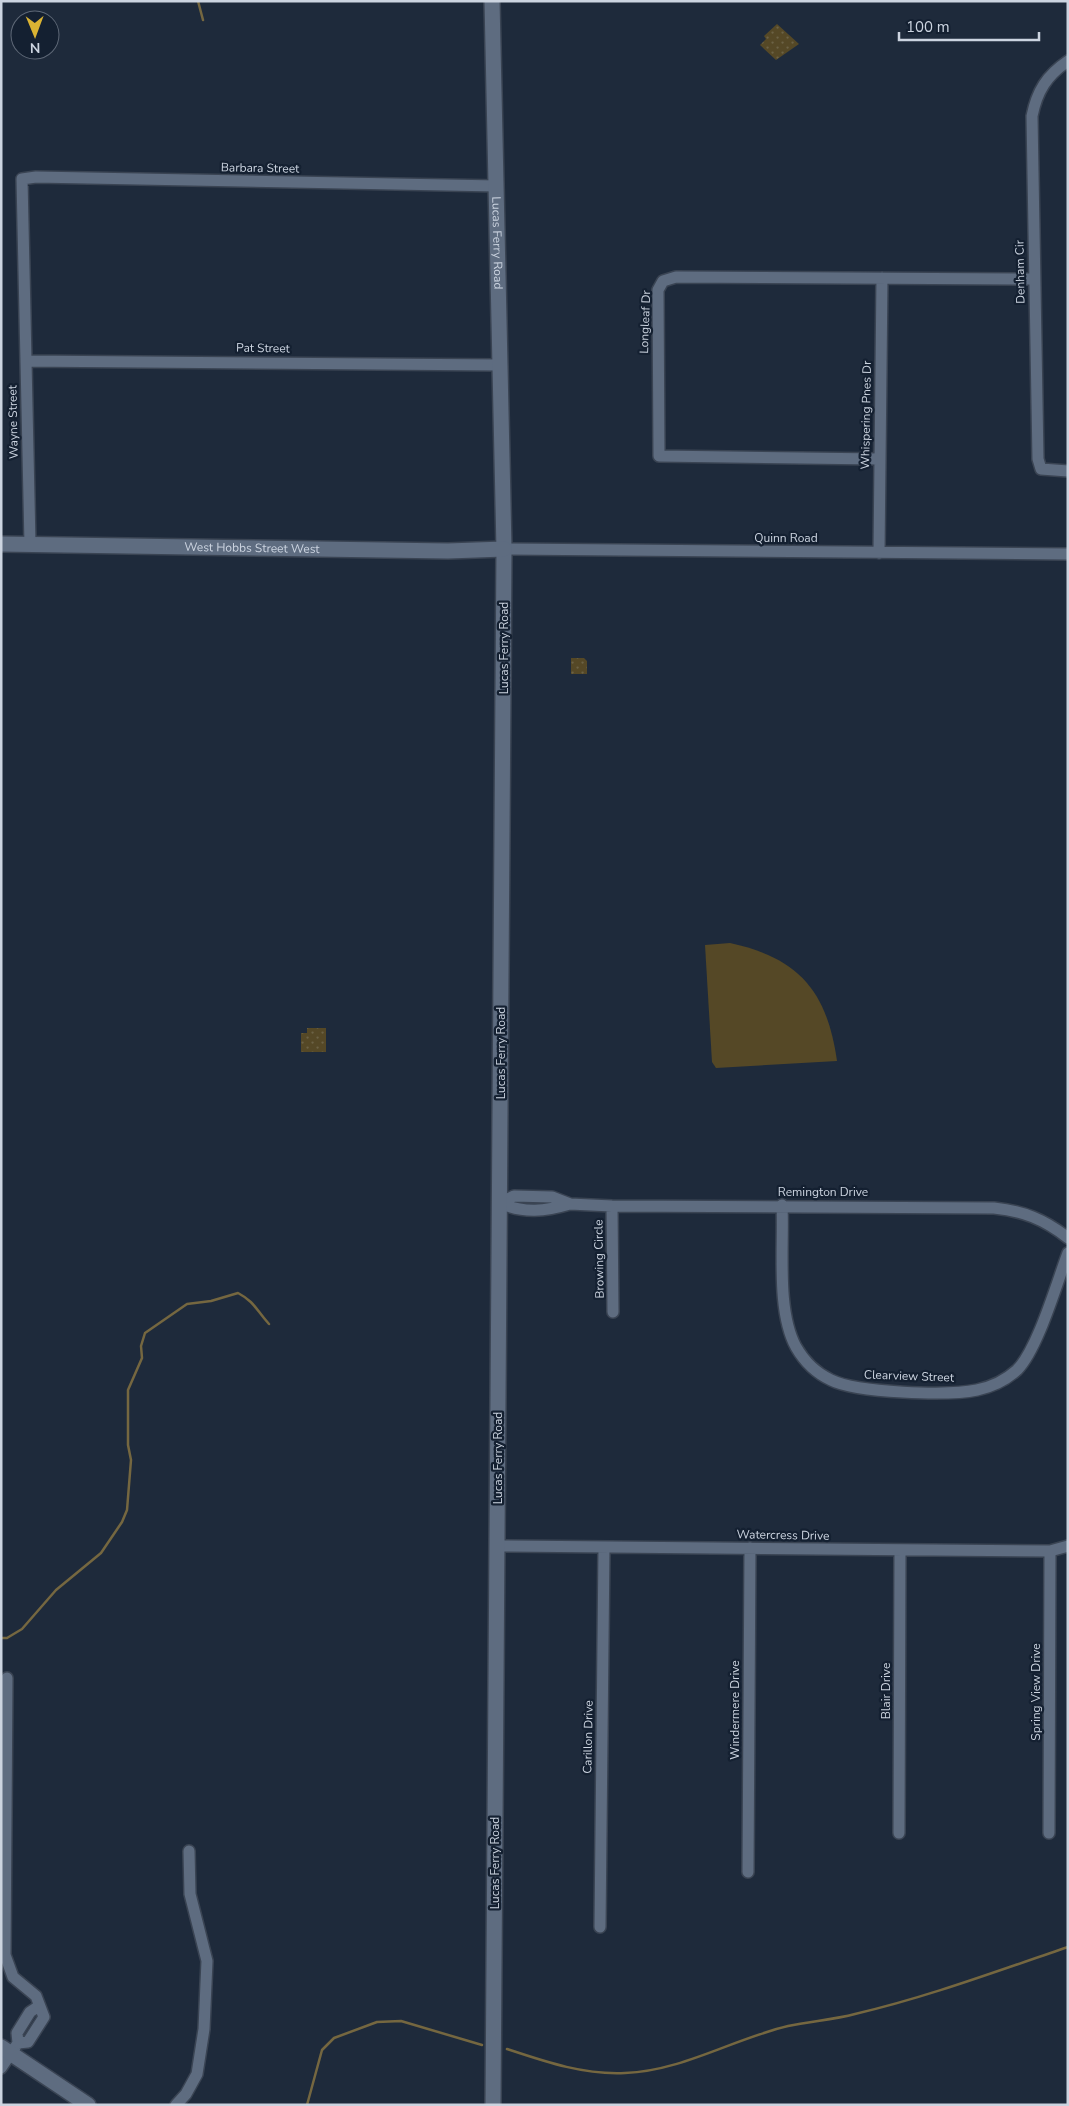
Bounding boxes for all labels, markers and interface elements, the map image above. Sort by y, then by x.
north arrow [10,10,60,60]
scale bar [899,10,1039,42]
text: 100 m [906,17,950,37]
text: N [30,38,41,57]
street label: Barbara Street [221,159,300,177]
street label: Lucas Ferry Road [488,196,506,290]
street label: Denham Cir [1011,239,1029,304]
street label: Longleaf Dr [636,289,654,354]
street label: Pat Street [236,340,291,356]
street label: Whispering Pnes Dr [857,360,875,469]
street label: Wayne Street [4,384,22,459]
street label: Quinn Road [754,530,818,546]
street label: West Hobbs Street West [184,539,321,557]
street label: Lucas Ferry Road [496,602,512,694]
street label: Lucas Ferry Road [493,1007,509,1099]
street label: Remington Drive [778,1184,868,1200]
street label: Browing Circle [590,1219,608,1299]
street label: Clearview Street [864,1366,955,1386]
street label: Lucas Ferry Road [490,1412,506,1504]
street label: Watercress Drive [736,1526,830,1544]
street label: Spring View Drive [1028,1643,1044,1741]
street label: Windermere Drive [727,1660,743,1760]
street label: Blair Drive [878,1663,894,1719]
street label: Carillon Drive [579,1700,597,1774]
street label: Lucas Ferry Road [487,1817,503,1909]

